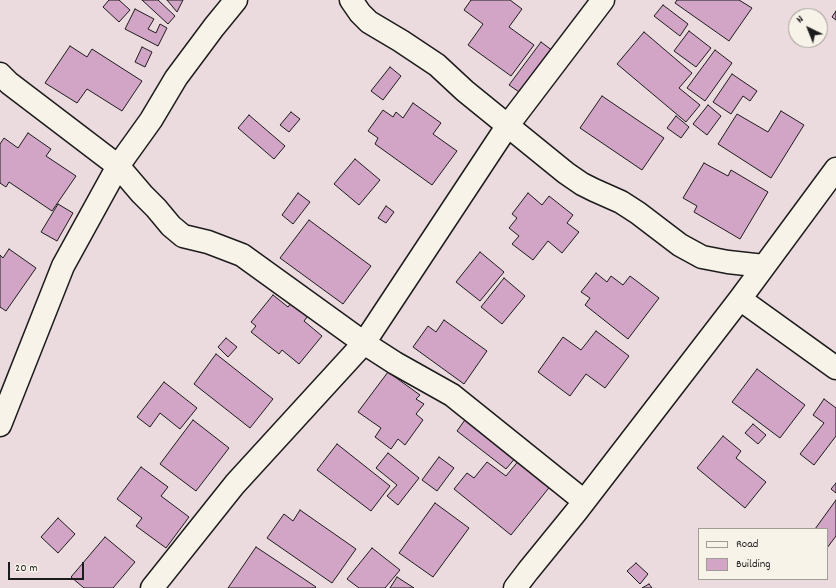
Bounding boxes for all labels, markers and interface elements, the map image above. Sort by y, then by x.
north arrow [788,8,828,48]
text: N [793,12,808,28]
legend [698,528,828,580]
text: Road [736,536,758,553]
scale bar [10,554,86,580]
text: Building [736,556,771,573]
text: 20 m [15,560,38,577]

